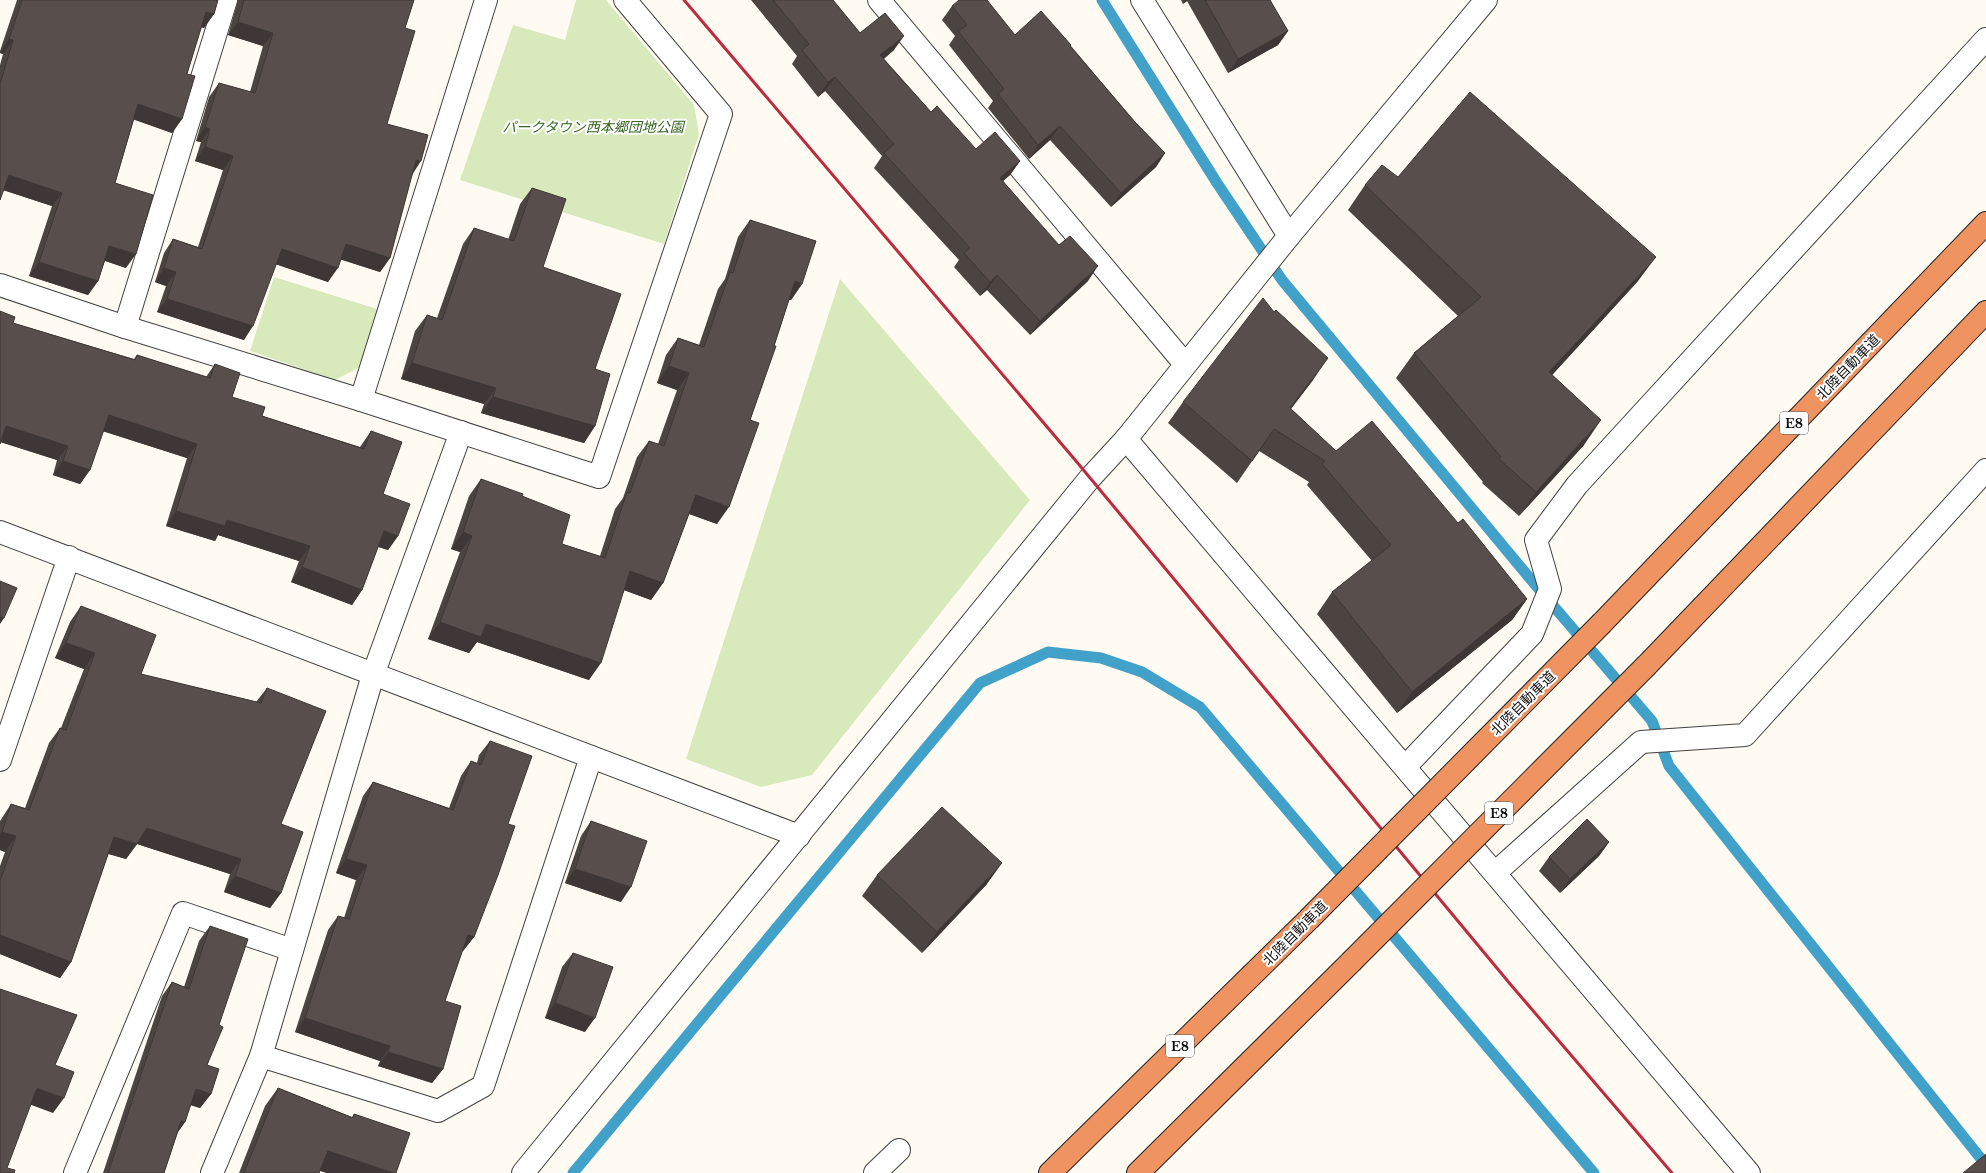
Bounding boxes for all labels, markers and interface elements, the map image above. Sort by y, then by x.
park label: パークタウン西本郷団地公園 [502,118,686,136]
street label: 北陸自動車道 [1812,331,1884,403]
road number: E8 [1780,412,1808,434]
street label: 北陸自動車道 [1487,667,1559,739]
road number: E8 [1485,802,1513,824]
street label: 北陸自動車道 [1259,897,1331,969]
road number: E8 [1166,1035,1194,1057]

